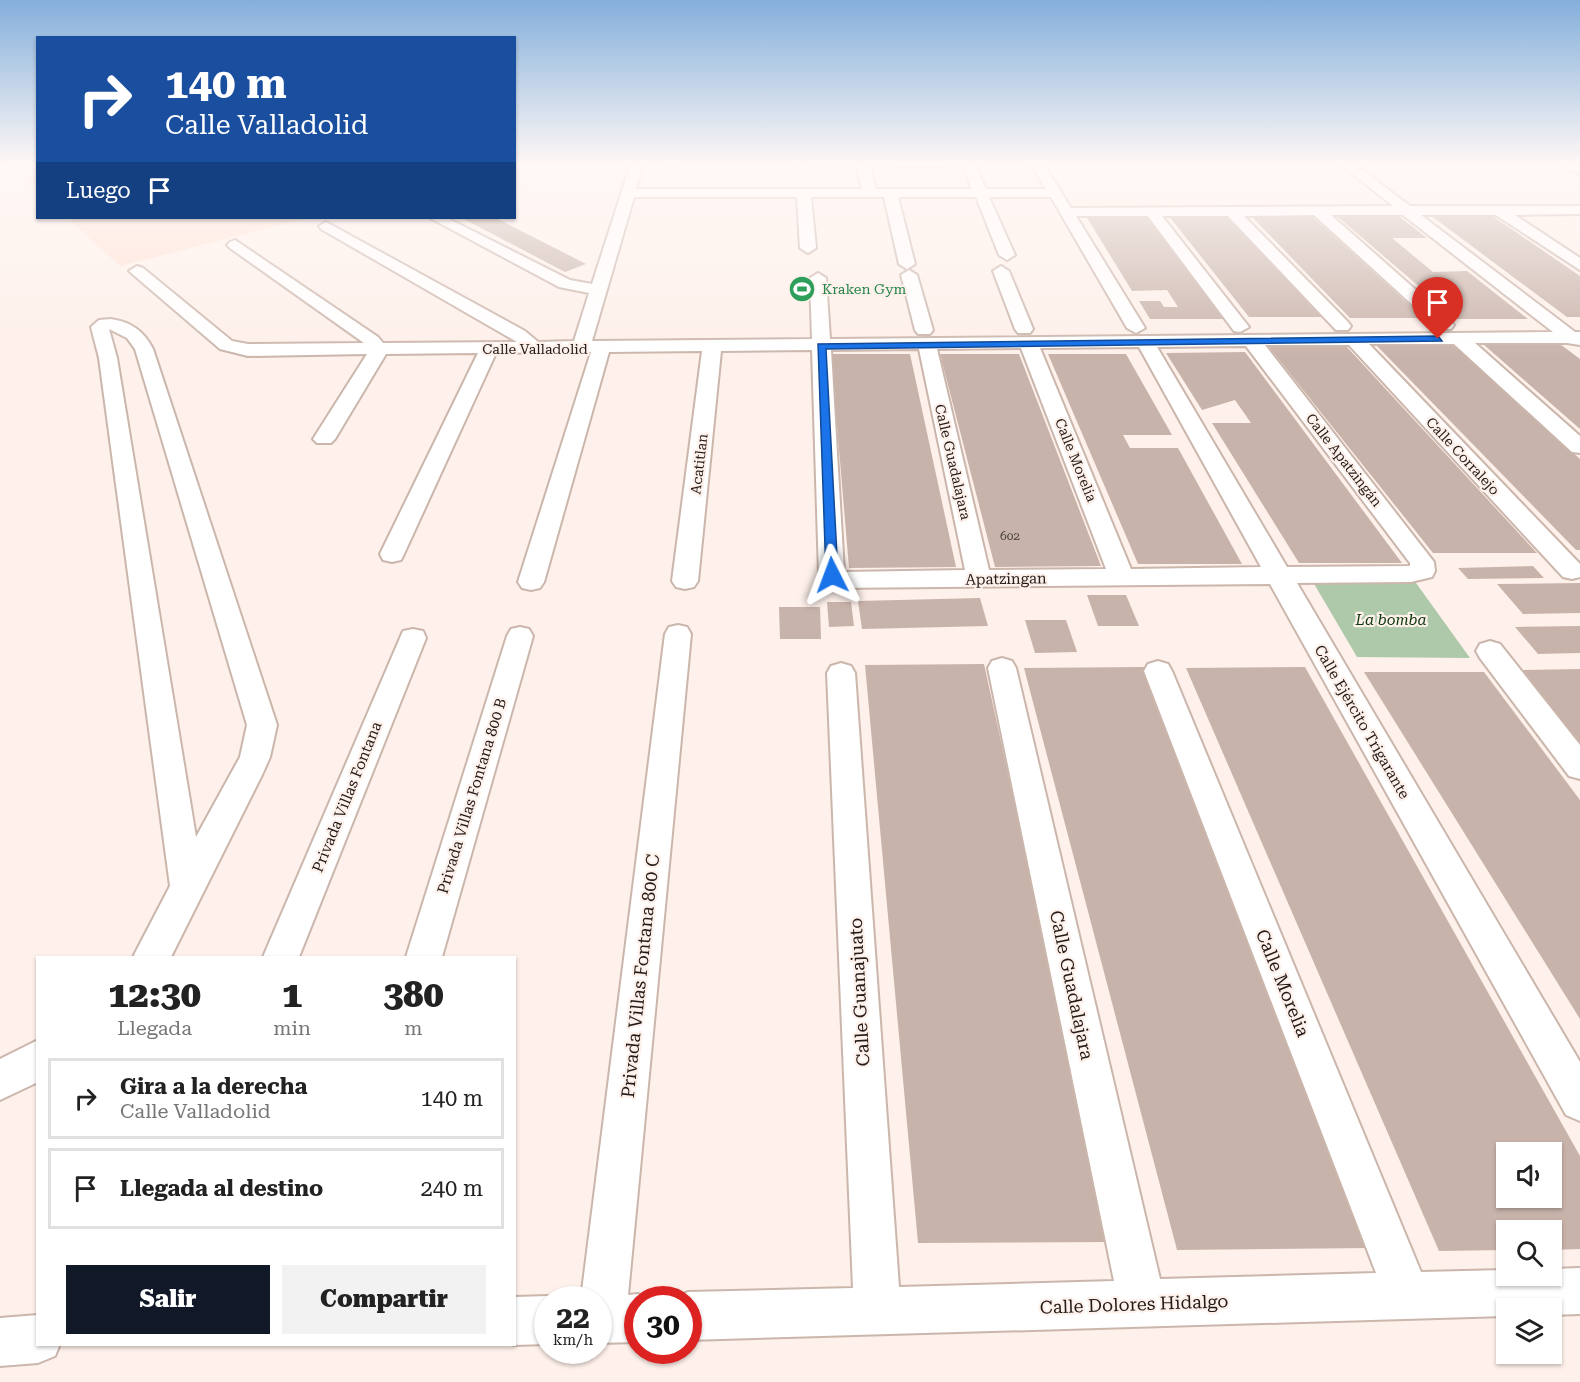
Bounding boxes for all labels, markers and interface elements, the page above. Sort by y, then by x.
text: 140 m [165,59,287,108]
icon: right [66,60,144,138]
text: Calle Valladolid [165,109,368,141]
icon: arrive [143,174,176,207]
text: Luego [66,178,131,203]
sports icon: Kraken Gym [787,274,817,304]
pin [1412,277,1463,339]
place label: Kraken Gym [822,281,906,297]
icon: arrive [1421,286,1454,319]
street label: Calle Valladolid [482,341,588,357]
street label: Calle Guadalajara [932,403,974,522]
street label: Calle Apatzingán [1303,410,1385,510]
street label: Calle Corralejo [1423,414,1503,498]
street label: Calle Morelia [1052,416,1100,505]
street label: Acatitlan [687,433,711,495]
house number: 602 [1000,529,1020,543]
position arrow [800,543,864,607]
street label: Apatzingan [965,569,1047,589]
park label: La bomba [1354,611,1427,629]
street label: Calle Ejército Trigarante [1310,642,1414,802]
street label: Privada Villas Fontana 800 B [434,696,510,896]
street label: Privada Villas Fontana [309,719,385,875]
street label: Privada Villas Fontana 800 C [617,853,663,1099]
street label: Calle Guadalajara [1046,908,1098,1062]
street label: Calle Guanajuato [845,917,873,1067]
street label: Calle Morelia [1252,926,1314,1040]
text: 12:30 [108,974,201,1016]
text: 1 [282,974,302,1016]
text: 380 [383,974,444,1016]
text: Llegada [117,1016,192,1040]
text: min [273,1016,311,1040]
text: m [404,1016,423,1040]
text: Gira a la derecha [120,1074,307,1099]
icon: right [69,1082,102,1115]
text: 140 m [420,1086,483,1111]
text: Calle Valladolid [120,1099,271,1123]
map controls [1496,1142,1562,1364]
button: sound [1496,1142,1562,1208]
icon: arrive [69,1172,102,1205]
text: Llegada al destino [120,1176,323,1201]
text: 240 m [420,1176,483,1201]
button: search [1496,1220,1562,1286]
button: Salir [66,1265,270,1334]
button: Compartir [282,1265,486,1334]
speed limit sign: 30 [624,1286,702,1364]
street label: Calle Dolores Hidalgo [1039,1290,1229,1318]
button: layers [1496,1298,1562,1364]
text: 22 [556,1300,590,1335]
text: km/h [553,1331,593,1349]

